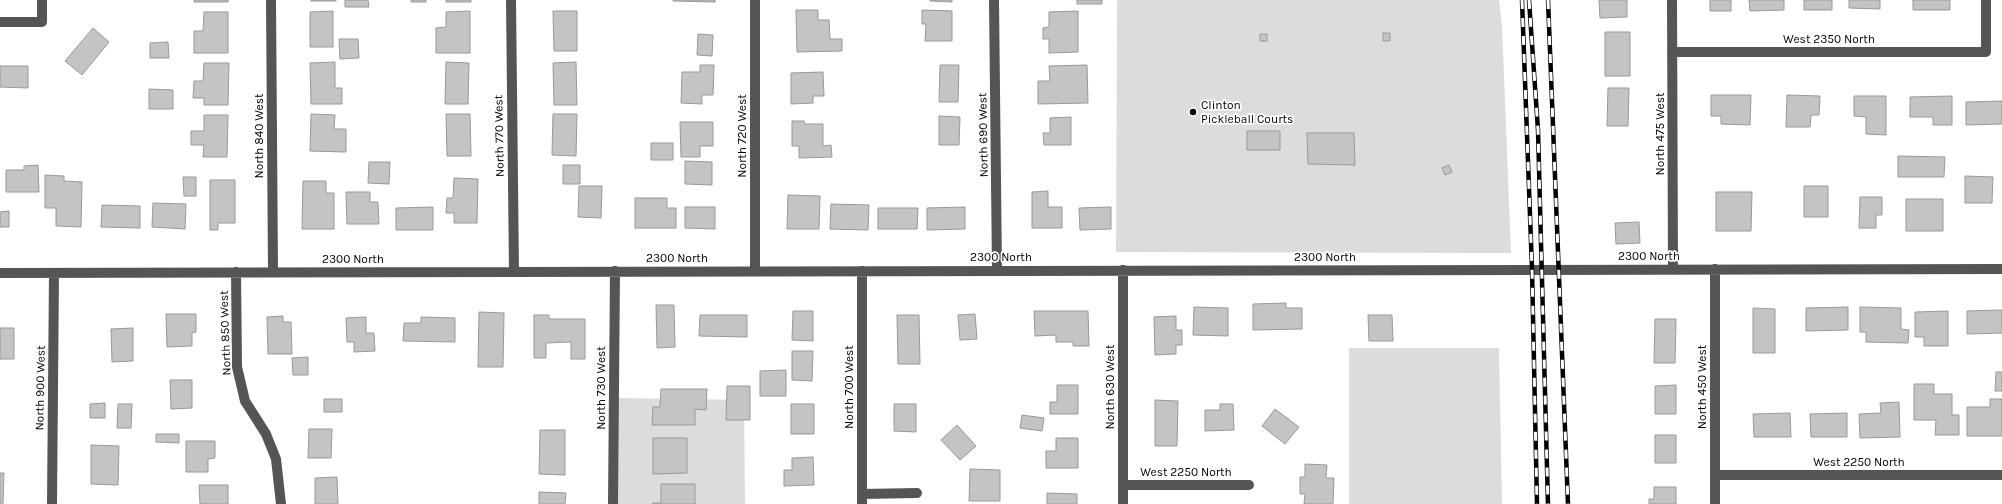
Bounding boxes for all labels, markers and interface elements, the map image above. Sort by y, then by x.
street label: West 2350 North [1783,32,1875,46]
street label: North 690 West [975,92,991,178]
street label: North 475 West [1653,92,1667,176]
street label: North 840 West [252,93,266,179]
street label: North 770 West [491,94,507,177]
street label: North 720 West [735,94,749,178]
place label: Clinton Pickleball Courts [1201,98,1293,126]
marker: Clinton Pickleball Courts [1188,107,1198,117]
street label: 2300 North [1618,249,1680,263]
street label: 2300 North [970,250,1032,264]
street label: 2300 North [1294,250,1356,264]
street label: 2300 North [646,251,708,265]
street label: 2300 North [322,252,384,266]
street label: North 850 West [217,290,233,376]
street label: North 630 West [1103,344,1117,429]
street label: North 450 West [1695,344,1709,429]
street label: North 900 West [32,345,48,431]
street label: North 700 West [842,345,856,429]
street label: North 730 West [594,346,608,430]
street label: West 2250 North [1813,455,1905,469]
street label: West 2250 North [1140,465,1232,479]

